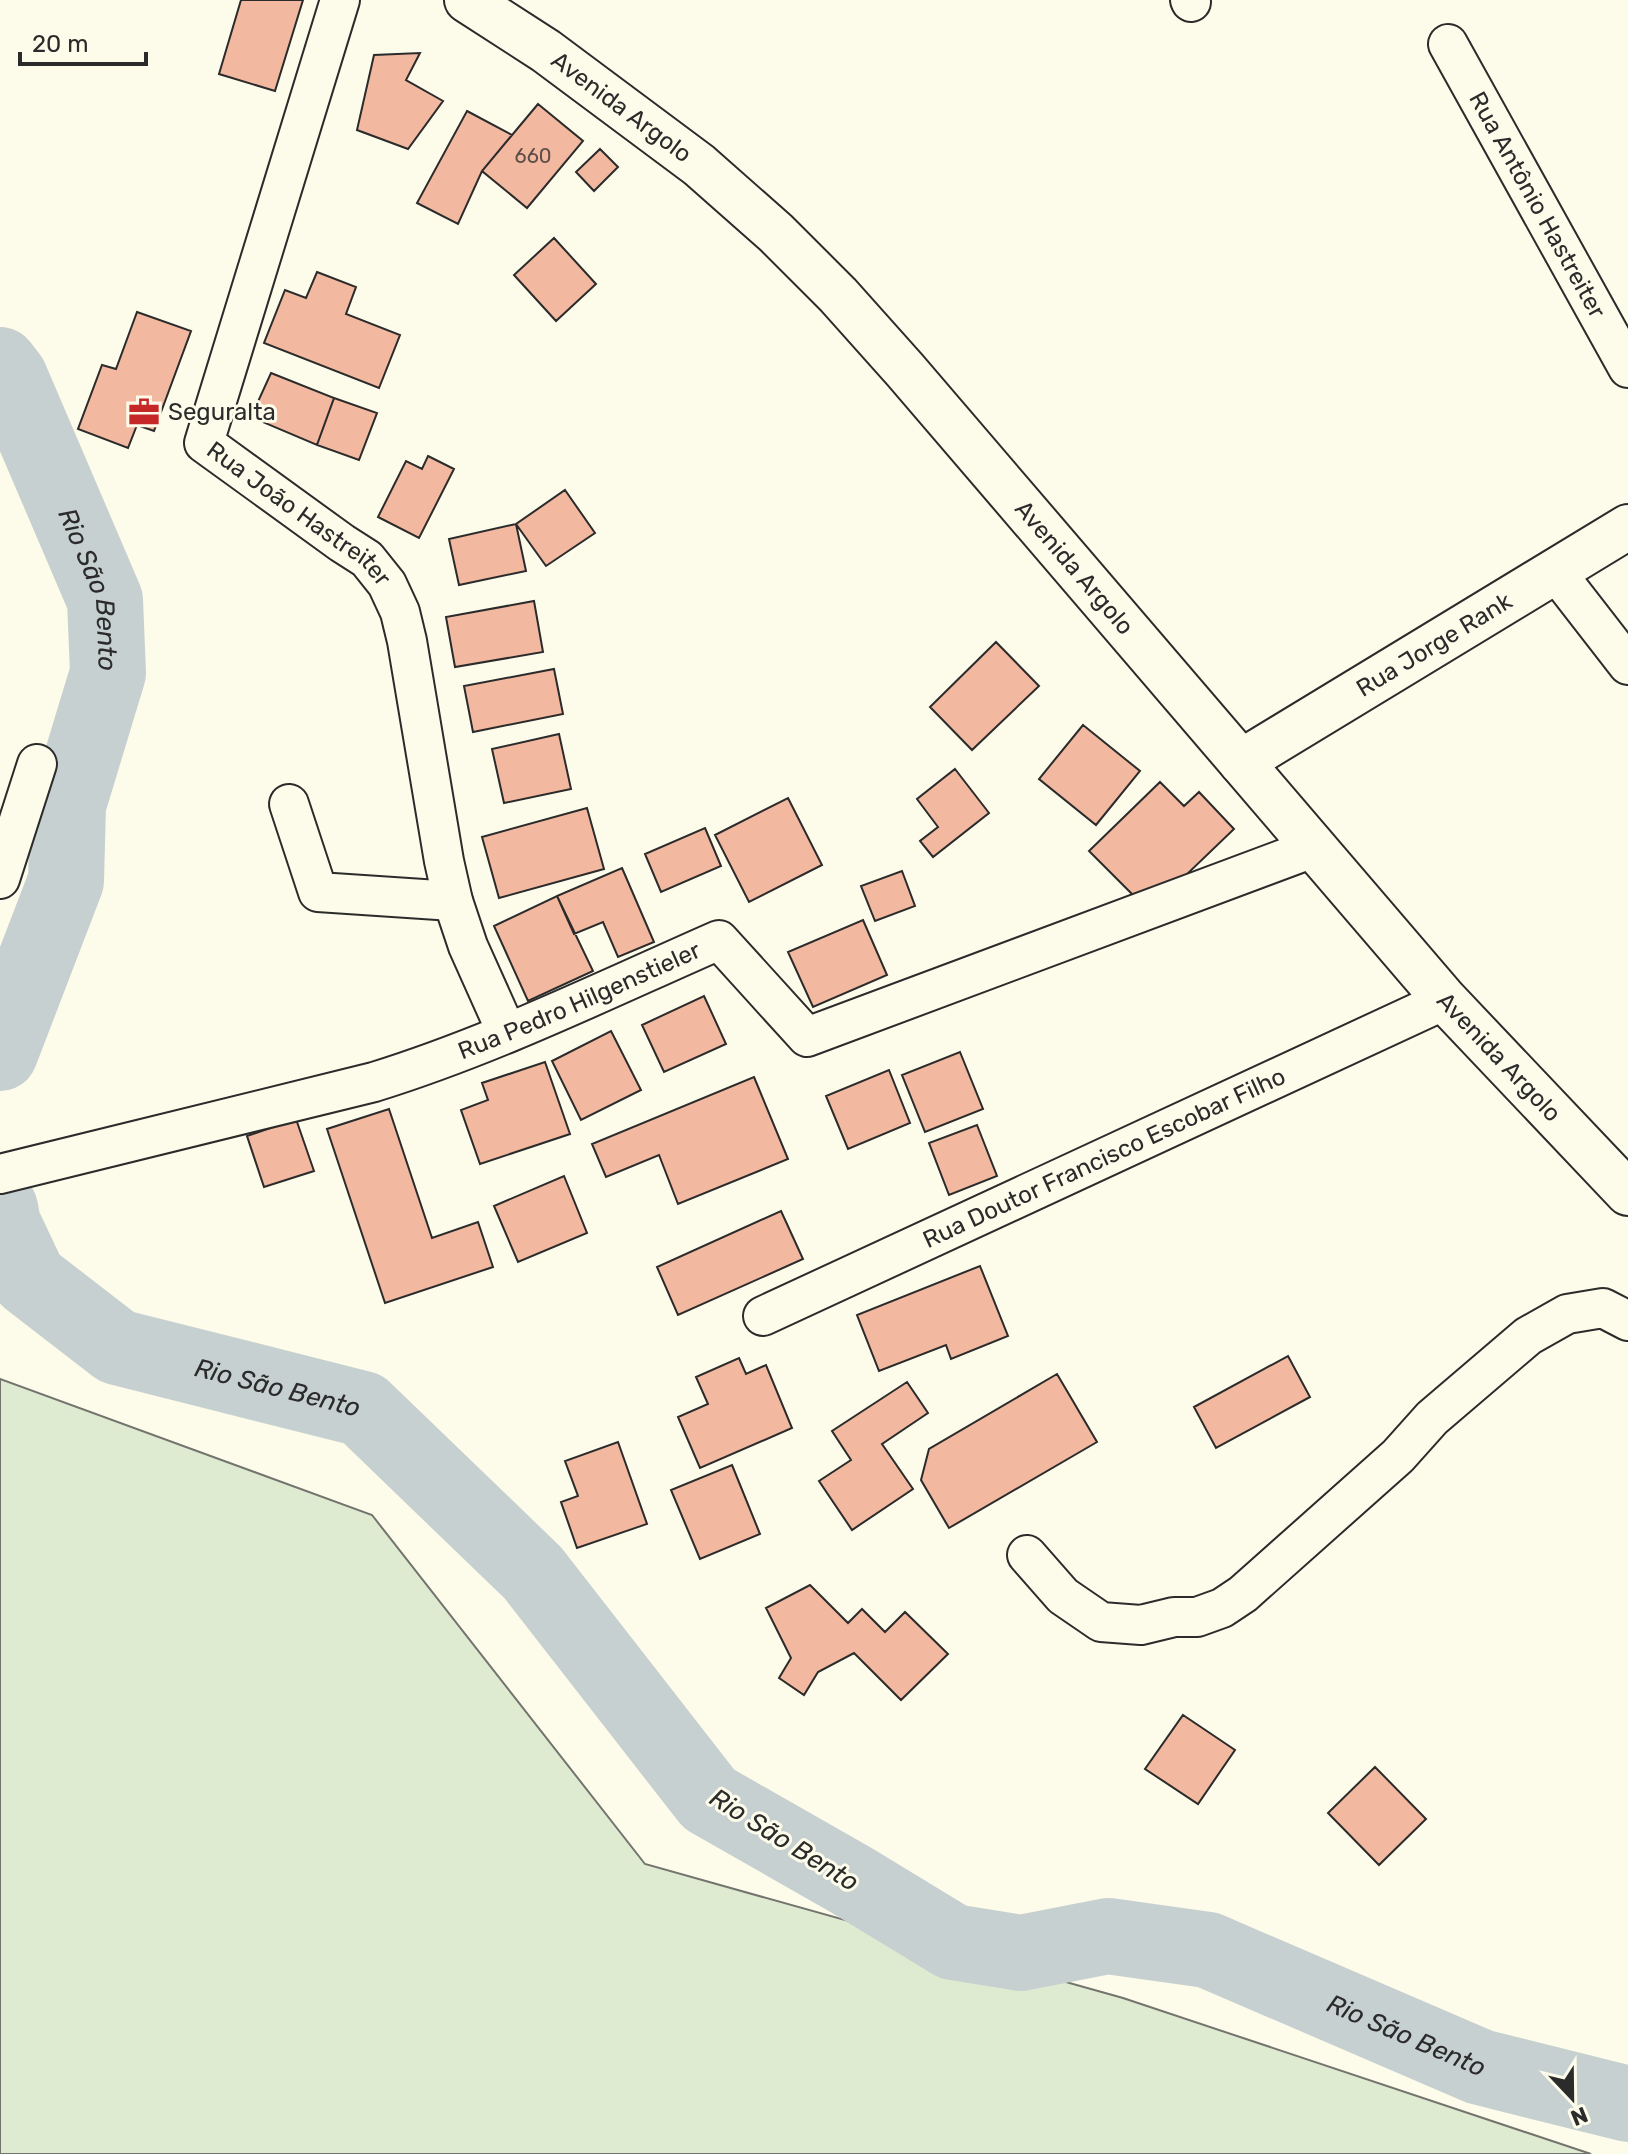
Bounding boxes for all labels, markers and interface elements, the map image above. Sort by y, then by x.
scale bar [20,16,146,66]
text: 20 m [32,30,89,58]
street label: Avenida Argolo [546,46,697,168]
street label: Rua Antônio Hastreiter [1463,87,1611,323]
house number: 660 [515,144,551,168]
office icon: Seguralta [127,395,161,429]
place label: Seguralta [168,398,276,426]
street label: Rua João Hastreiter [201,436,397,591]
street label: Avenida Argolo [1009,495,1139,640]
water label: Rio São Bento [52,503,123,672]
street label: Rua Jorge Rank [1351,587,1518,703]
street label: Rua Pedro Hilgenstieler [454,936,705,1065]
street label: Avenida Argolo [1431,987,1567,1127]
street label: Rua Doutor Francisco Escobar Filho [918,1062,1290,1254]
water label: Rio São Bento [192,1352,364,1423]
water label: Rio São Bento [704,1782,864,1898]
water label: Rio São Bento [1322,1988,1491,2083]
north arrow [1532,2058,1612,2138]
text: N [1567,2101,1592,2132]

